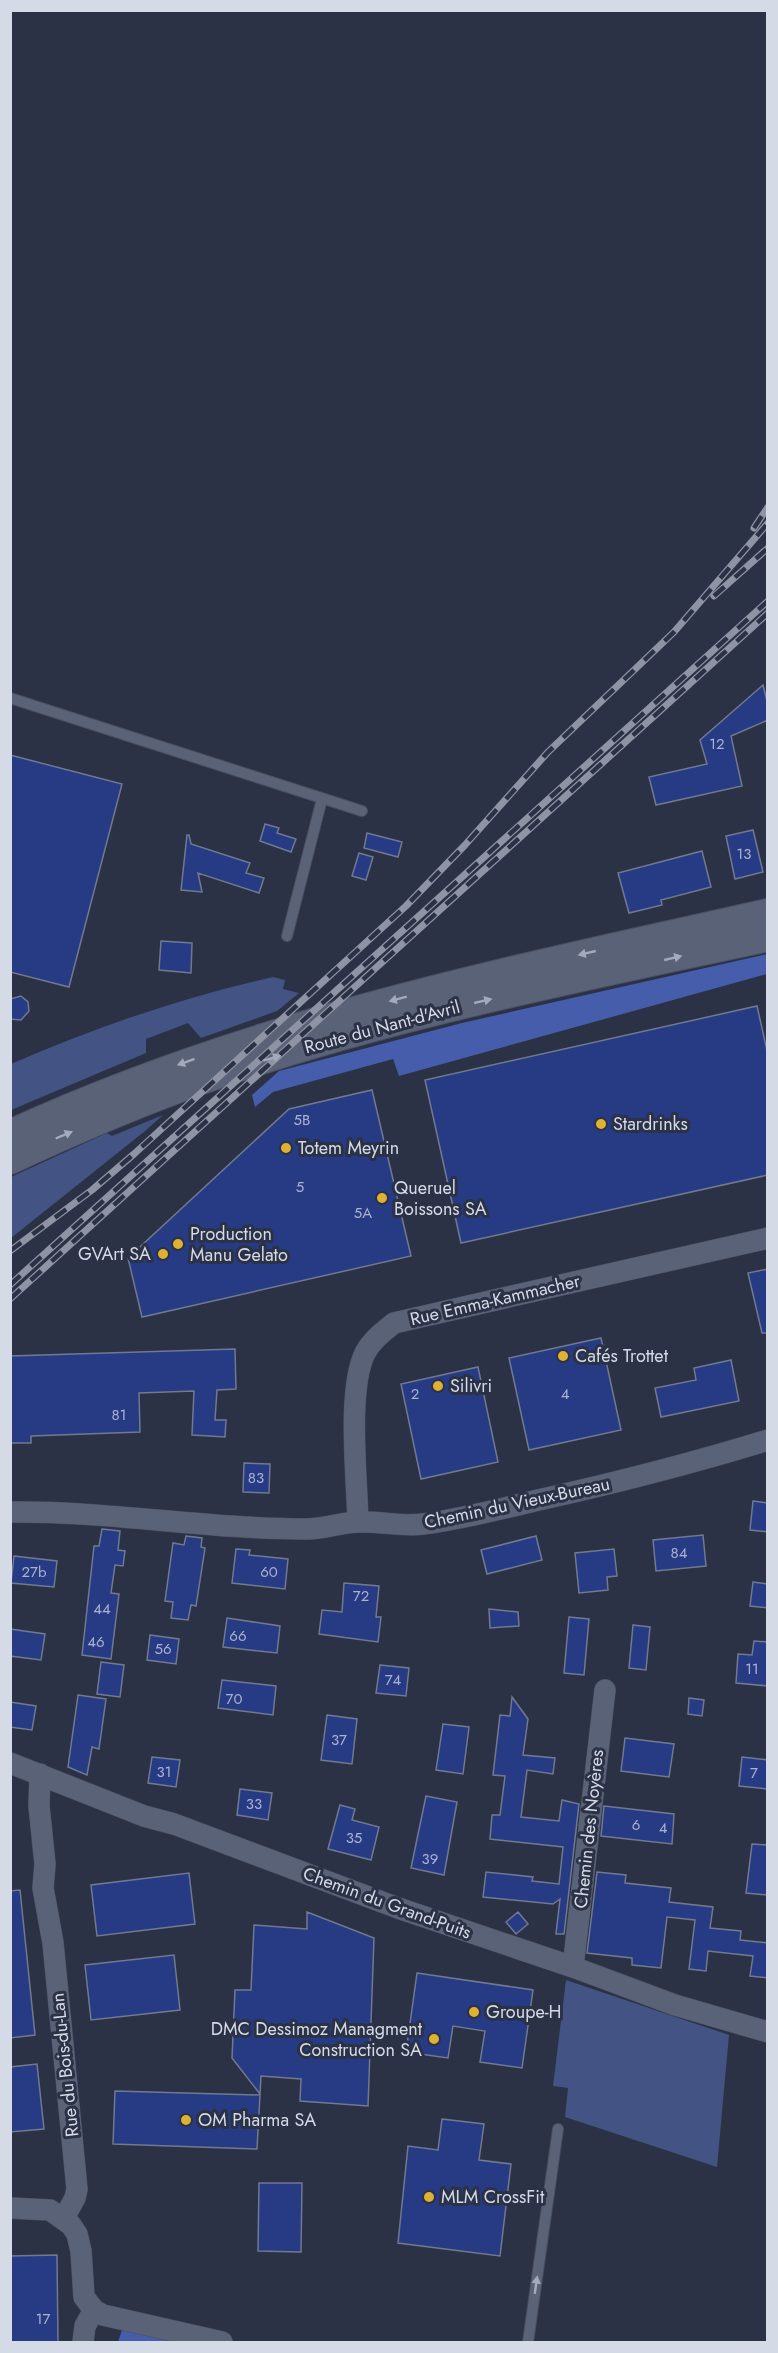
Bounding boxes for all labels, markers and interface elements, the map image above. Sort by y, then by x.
house number: 12 [709,733,725,755]
house number: 13 [737,843,751,865]
one-way arrow [578,949,597,959]
one-way arrow [664,953,683,962]
street label: Route du Nant-d'Avril [301,994,463,1060]
one-way arrow [389,994,407,1004]
one-way arrow [474,996,492,1006]
one-way arrow [263,1053,281,1062]
one-way arrow [177,1057,195,1067]
house number: 5B [294,1109,310,1131]
place label: Stardrinks [613,1111,688,1137]
marker: Stardrinks [594,1117,608,1131]
one-way arrow [55,1130,73,1140]
place label: Totem Meyrin [298,1135,399,1161]
marker: Totem Meyrin [279,1141,293,1155]
place label: Queruel Boissons SA [394,1175,487,1222]
house number: 5 [296,1176,304,1198]
marker: Queruel Boissons SA [375,1191,389,1205]
house number: 5A [354,1202,372,1224]
place label: Production Manu Gelato [190,1221,288,1268]
marker: Production Manu Gelato [171,1237,185,1251]
place label: GVArt SA [78,1241,151,1267]
marker: GVArt SA [156,1247,170,1261]
street label: Rue Emma-Kammacher [407,1268,583,1332]
place label: Cafés Trottet [575,1343,669,1369]
marker: Cafés Trottet [556,1349,570,1363]
place label: Silivri [450,1373,492,1399]
marker: Silivri [431,1379,445,1393]
house number: 2 [411,1383,419,1405]
house number: 4 [561,1383,570,1405]
house number: 81 [112,1404,126,1426]
house number: 83 [248,1467,264,1489]
street label: Chemin du Vieux-Bureau [422,1471,612,1535]
house number: 84 [671,1542,688,1564]
house number: 27b [22,1561,47,1583]
house number: 60 [260,1561,278,1583]
house number: 72 [353,1585,369,1607]
house number: 44 [93,1598,111,1620]
house number: 66 [229,1625,247,1647]
house number: 46 [87,1631,105,1653]
house number: 56 [154,1638,172,1660]
house number: 11 [745,1658,759,1680]
house number: 74 [385,1669,402,1691]
house number: 70 [226,1688,242,1710]
house number: 37 [331,1729,347,1751]
street label: Chemin des Noyères [568,1748,610,1910]
house number: 31 [157,1761,171,1783]
house number: 7 [750,1762,758,1784]
house number: 33 [246,1793,262,1815]
house number: 6 [632,1814,640,1836]
house number: 4 [659,1817,668,1839]
house number: 35 [346,1827,362,1849]
house number: 39 [422,1848,438,1870]
street label: Chemin du Grand-Puits [299,1860,475,1946]
street label: Rue du Bois-du-Lan [45,1992,85,2138]
place label: Groupe-H [486,1999,561,2025]
marker: Groupe-H [467,2005,481,2019]
place label: DMC Dessimoz Managment Construction SA [211,2016,423,2063]
marker: DMC Dessimoz Managment Construction SA [427,2032,441,2046]
place label: OM Pharma SA [198,2107,316,2133]
marker: OM Pharma SA [179,2113,193,2127]
place label: MLM CrossFit [441,2184,545,2210]
marker: MLM CrossFit [422,2190,436,2204]
one-way arrow [532,2275,541,2294]
house number: 17 [36,2308,50,2330]

